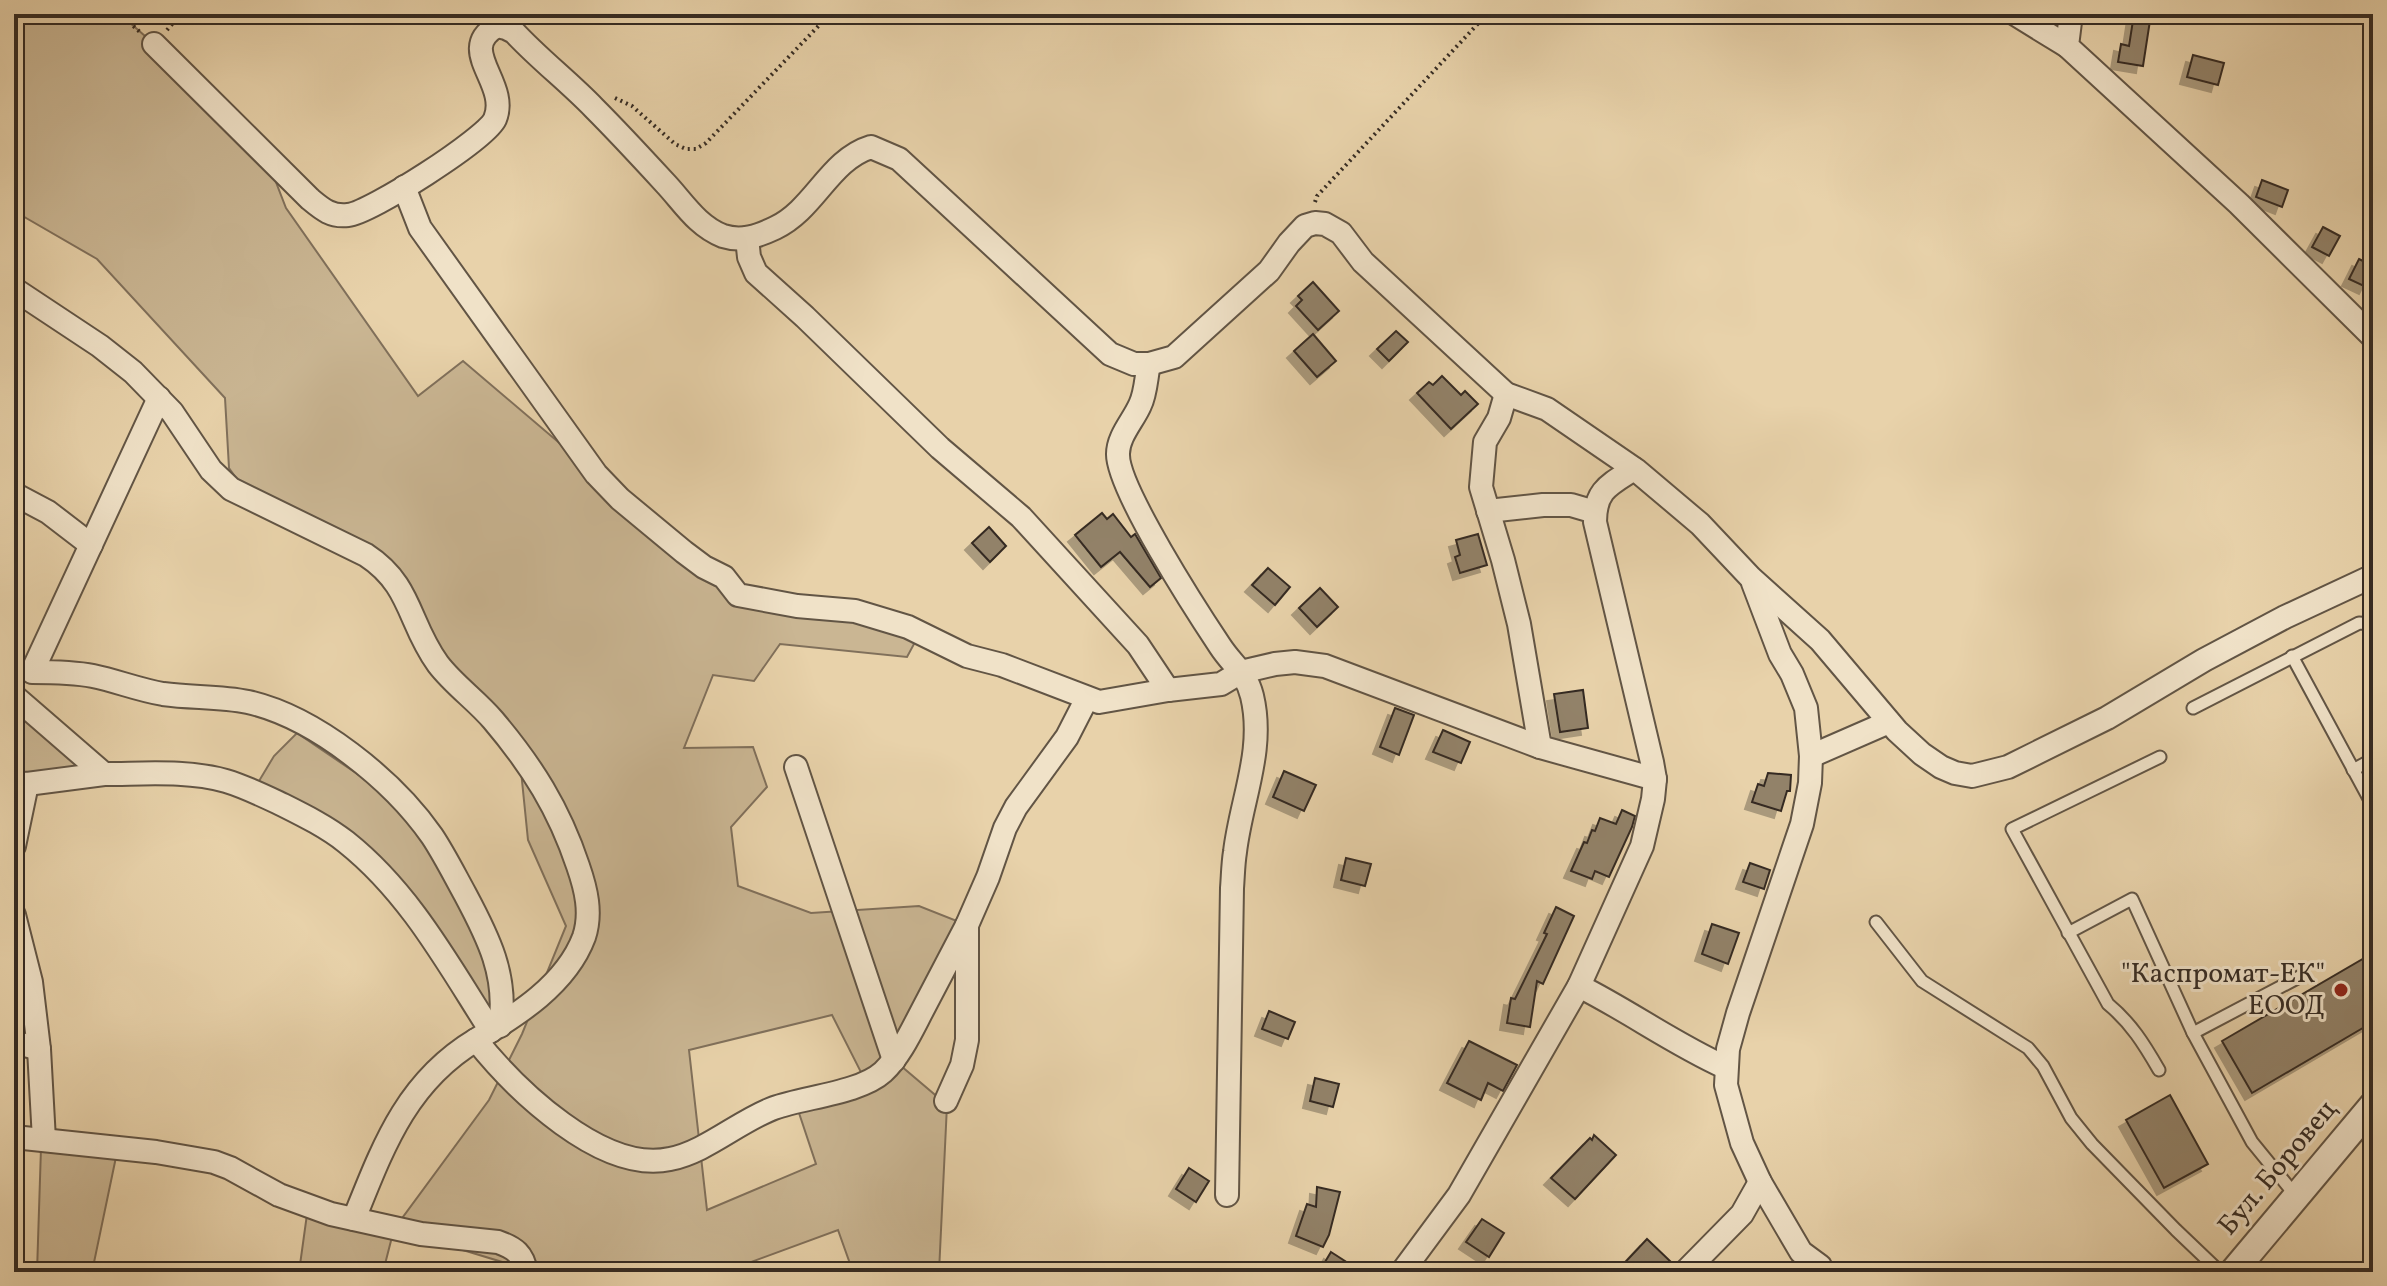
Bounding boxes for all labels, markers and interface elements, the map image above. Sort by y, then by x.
place label: "Каспромат-ЕК" ЕООД [2121,955,2325,1026]
marker: "Каспромат-ЕК" ЕООД [2332,981,2350,999]
street label: Бул. Боровец [2209,1092,2347,1244]

